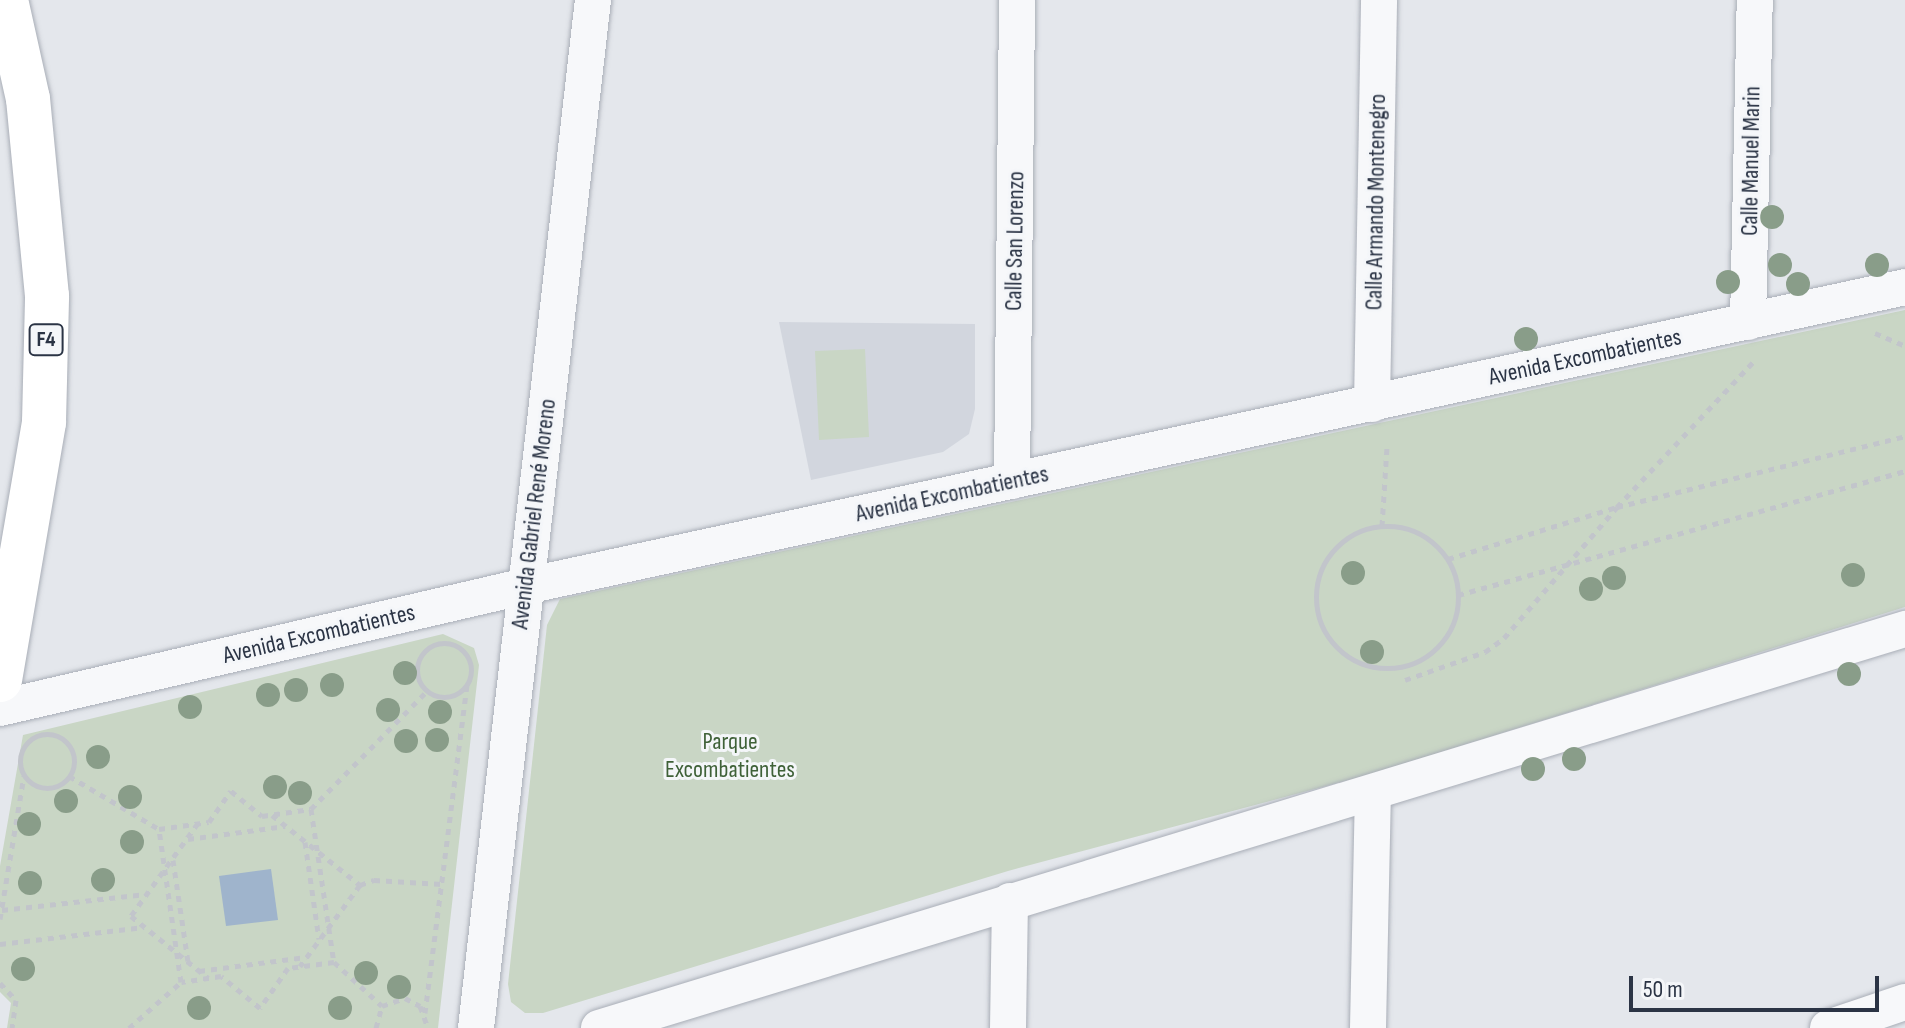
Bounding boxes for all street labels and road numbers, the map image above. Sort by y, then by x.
street label: Calle Manuel Marin [1735,86,1767,236]
street label: Calle Armando Montenegro [1360,93,1392,311]
street label: Calle San Lorenzo [999,171,1031,311]
road number: F4 [28,322,64,358]
street label: Avenida Excombatientes [1486,323,1684,391]
street label: Avenida Gabriel René Moreno [506,397,562,631]
street label: Avenida Excombatientes [853,460,1051,528]
street label: Avenida Excombatientes [220,598,418,670]

